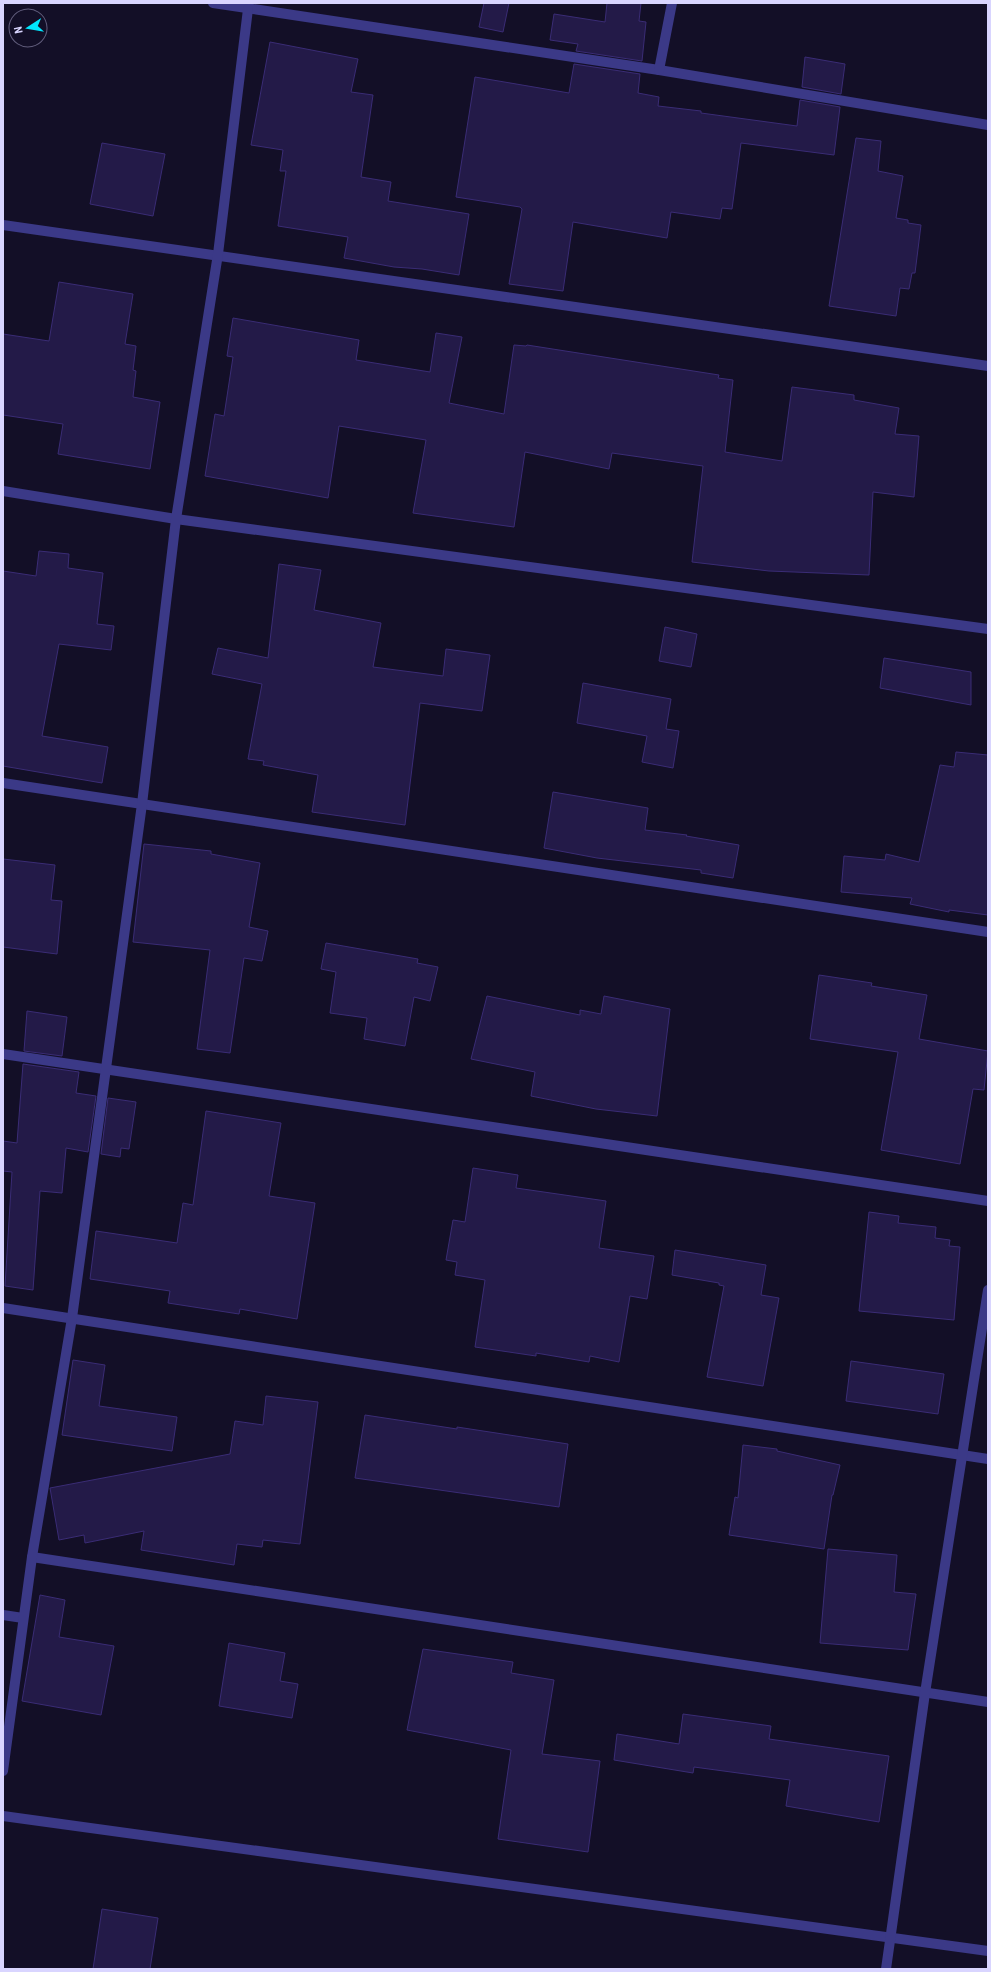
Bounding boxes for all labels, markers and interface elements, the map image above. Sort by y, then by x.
north arrow [8,8,48,48]
text: N [12,25,26,35]

